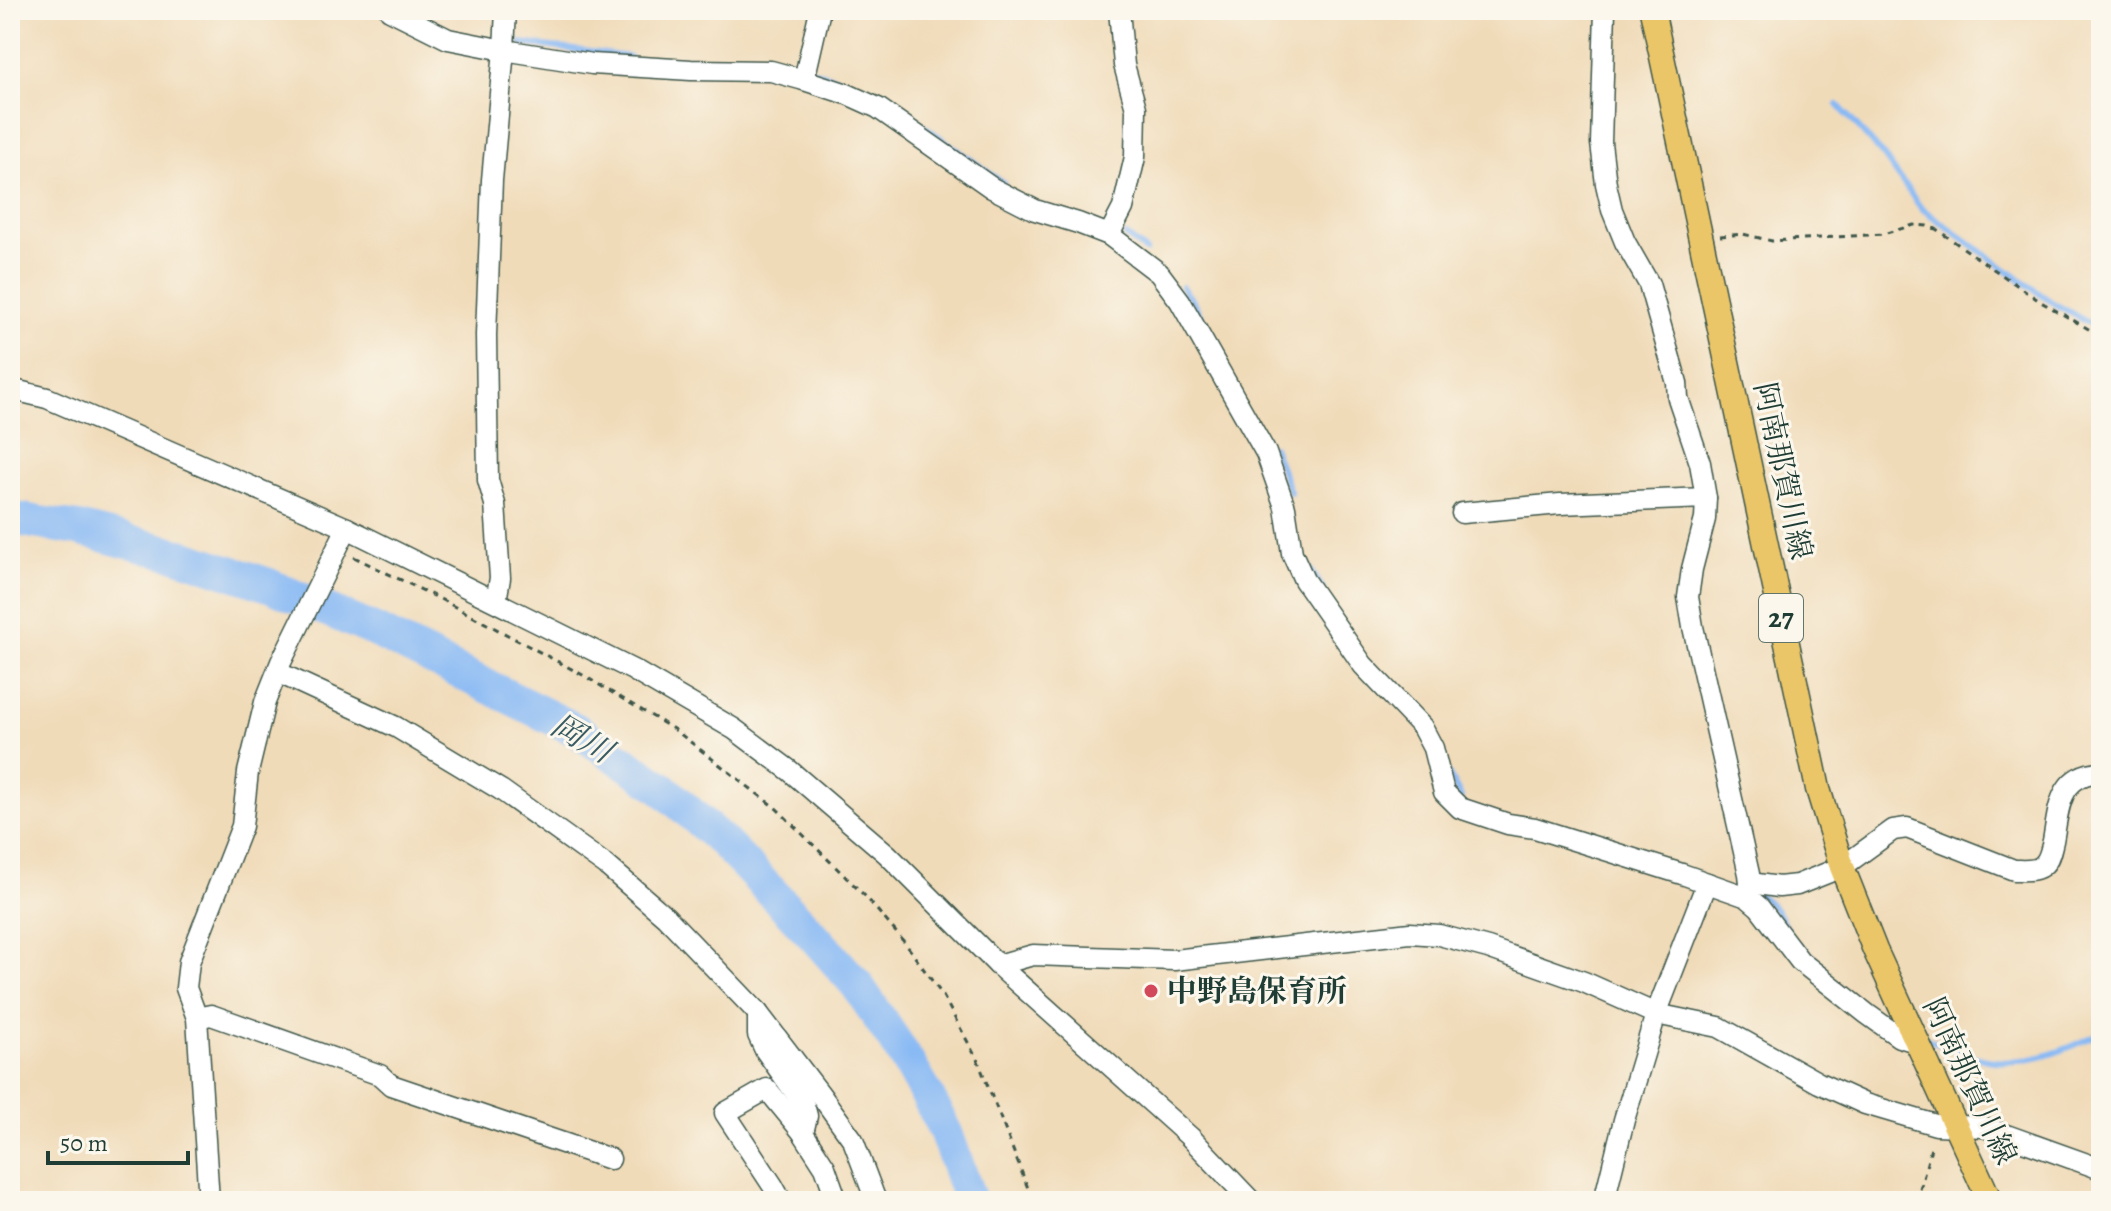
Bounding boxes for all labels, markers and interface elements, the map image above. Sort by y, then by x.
street label: 阿南那賀川線 [1745,379,1821,563]
road number: 27 [1759,594,1803,642]
water label: 岡川 [543,703,623,775]
place label: 中野島保育所 [1167,971,1347,1011]
marker: 中野島保育所 [1142,982,1160,1000]
street label: 阿南那賀川線 [1914,991,2026,1171]
scale bar [48,1115,188,1165]
text: 50 m [60,1127,108,1159]

